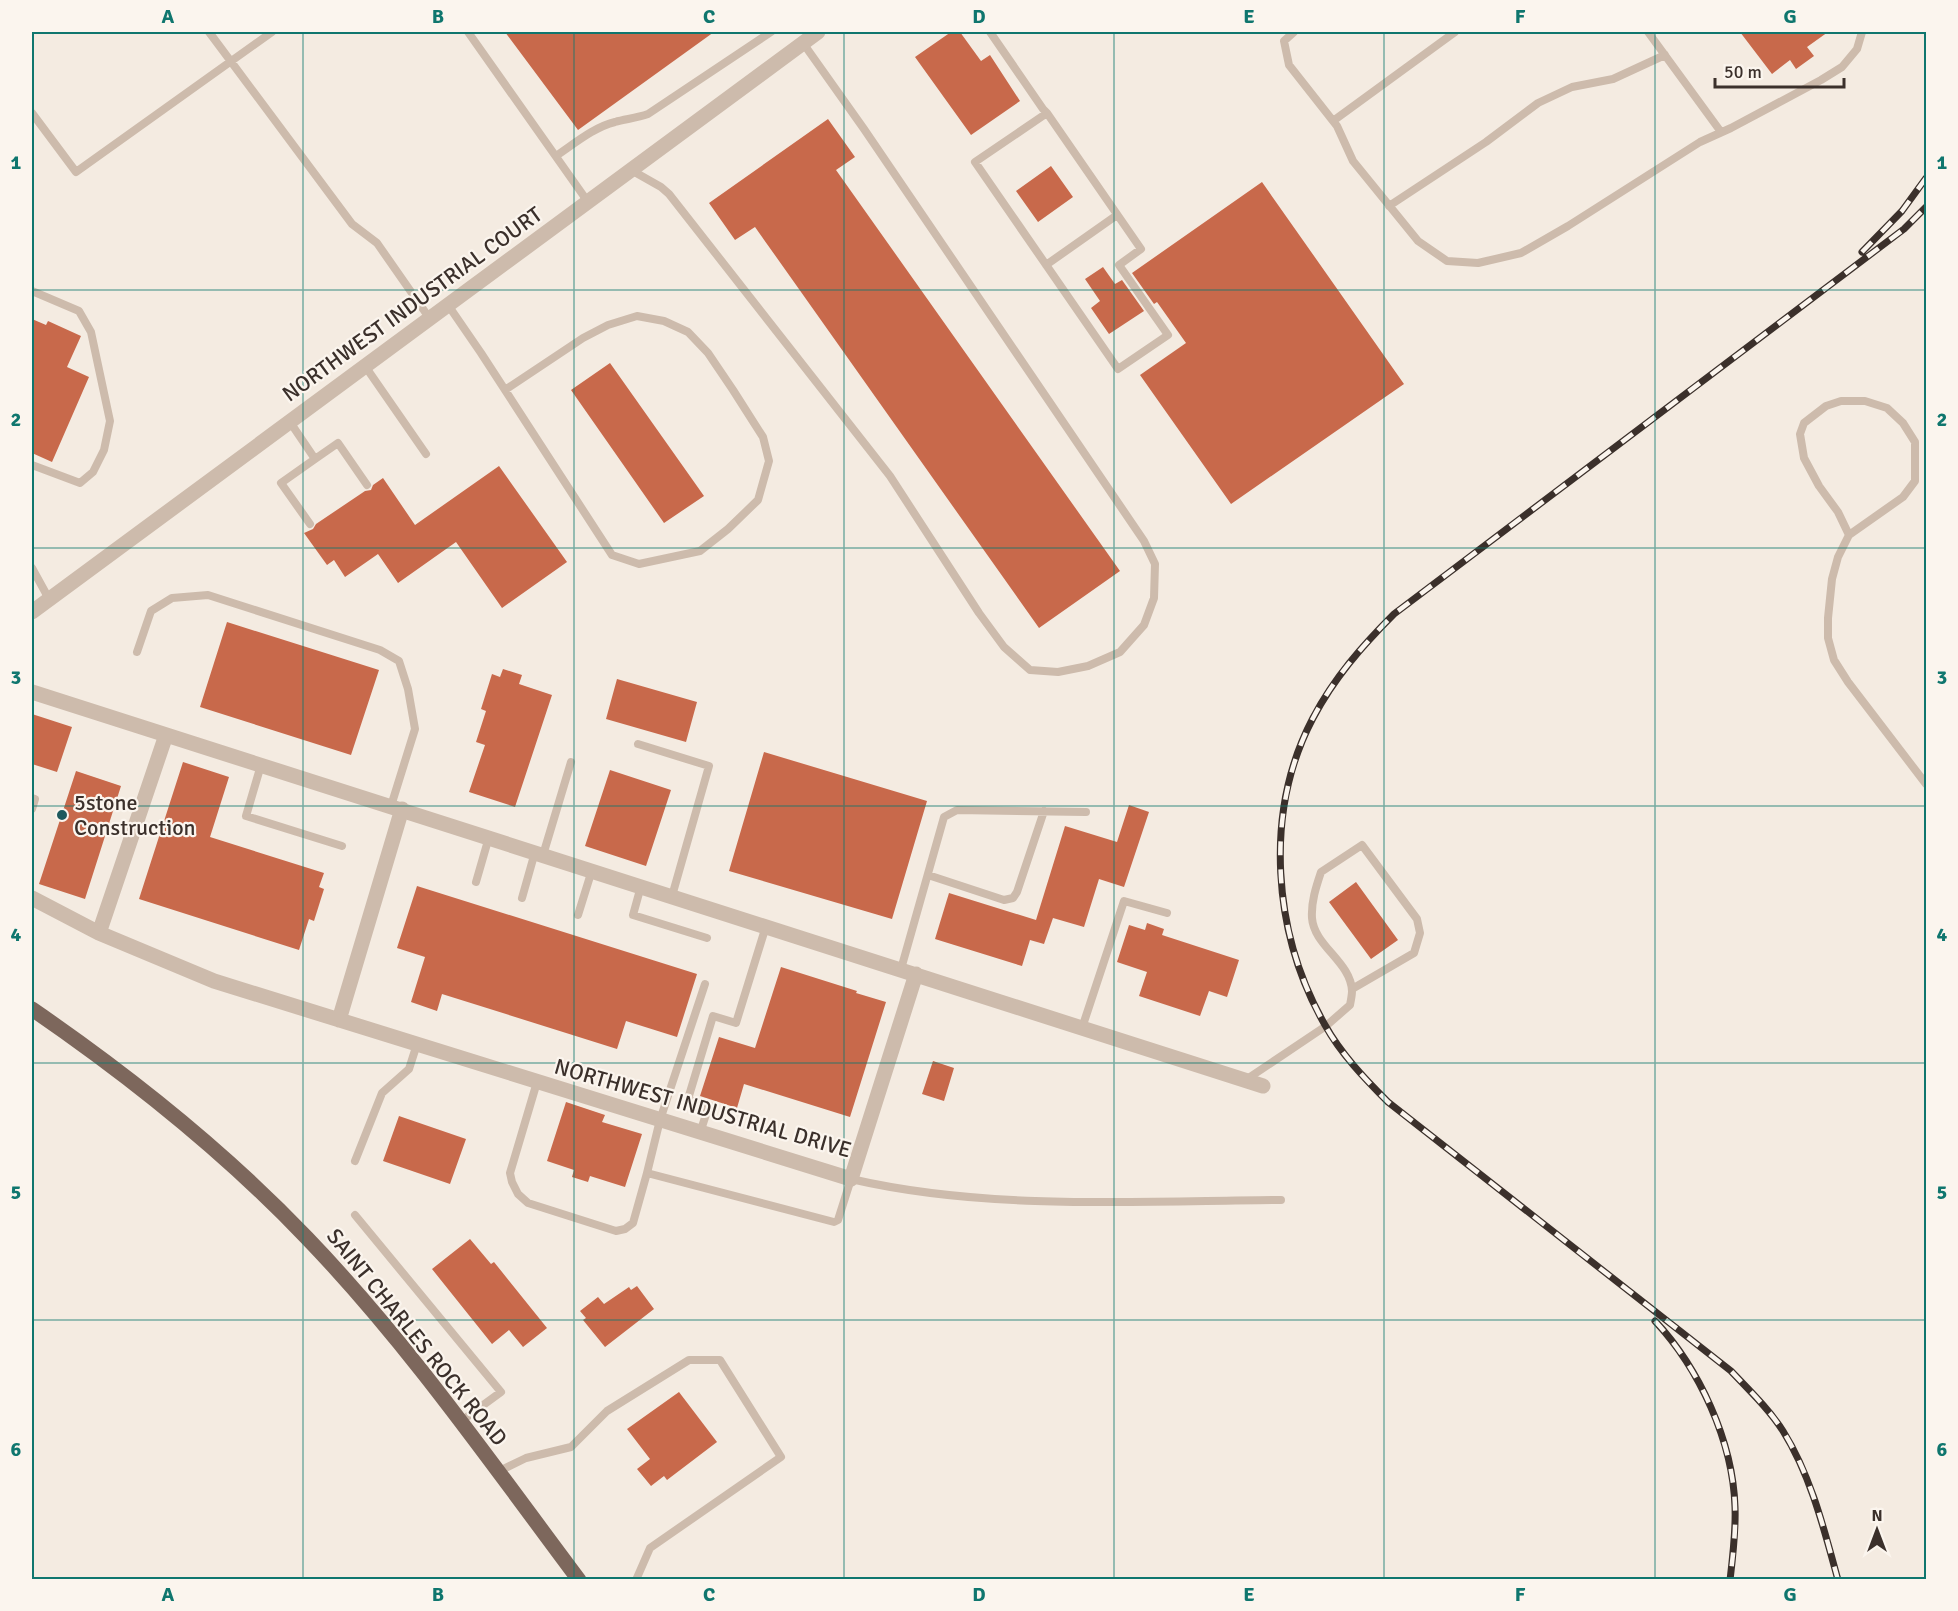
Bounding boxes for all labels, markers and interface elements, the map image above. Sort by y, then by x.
text: A [162,4,175,29]
text: B [432,4,444,29]
text: C [703,4,715,29]
text: D [972,4,986,29]
text: E [1243,4,1255,29]
text: F [1515,4,1526,29]
text: G [1783,4,1797,29]
scale bar [1715,51,1844,89]
text: 50 m [1724,61,1762,83]
text: 1 [11,150,22,175]
text: 1 [1937,150,1948,175]
street label: NORTHWEST INDUSTRIAL COURT [277,201,547,407]
text: 2 [11,407,21,432]
text: 2 [1937,407,1947,432]
text: 3 [11,665,21,690]
text: 3 [1937,665,1947,690]
place label: 5stone Construction [74,789,196,841]
marker: 5stone Construction [55,808,69,822]
text: 4 [11,922,22,947]
text: 4 [1937,922,1948,947]
street label: NORTHWEST INDUSTRIAL DRIVE [551,1053,855,1163]
text: 5 [11,1180,21,1205]
text: 5 [1937,1180,1947,1205]
street label: SAINT CHARLES ROCK ROAD [321,1223,513,1451]
text: 6 [11,1437,22,1462]
text: 6 [1937,1437,1948,1462]
north arrow [1847,1500,1907,1560]
text: N [1871,1506,1883,1526]
text: A [162,1582,175,1607]
text: B [432,1582,444,1607]
text: C [703,1582,715,1607]
text: D [972,1582,986,1607]
text: E [1243,1582,1255,1607]
text: F [1515,1582,1526,1607]
text: G [1783,1582,1797,1607]

